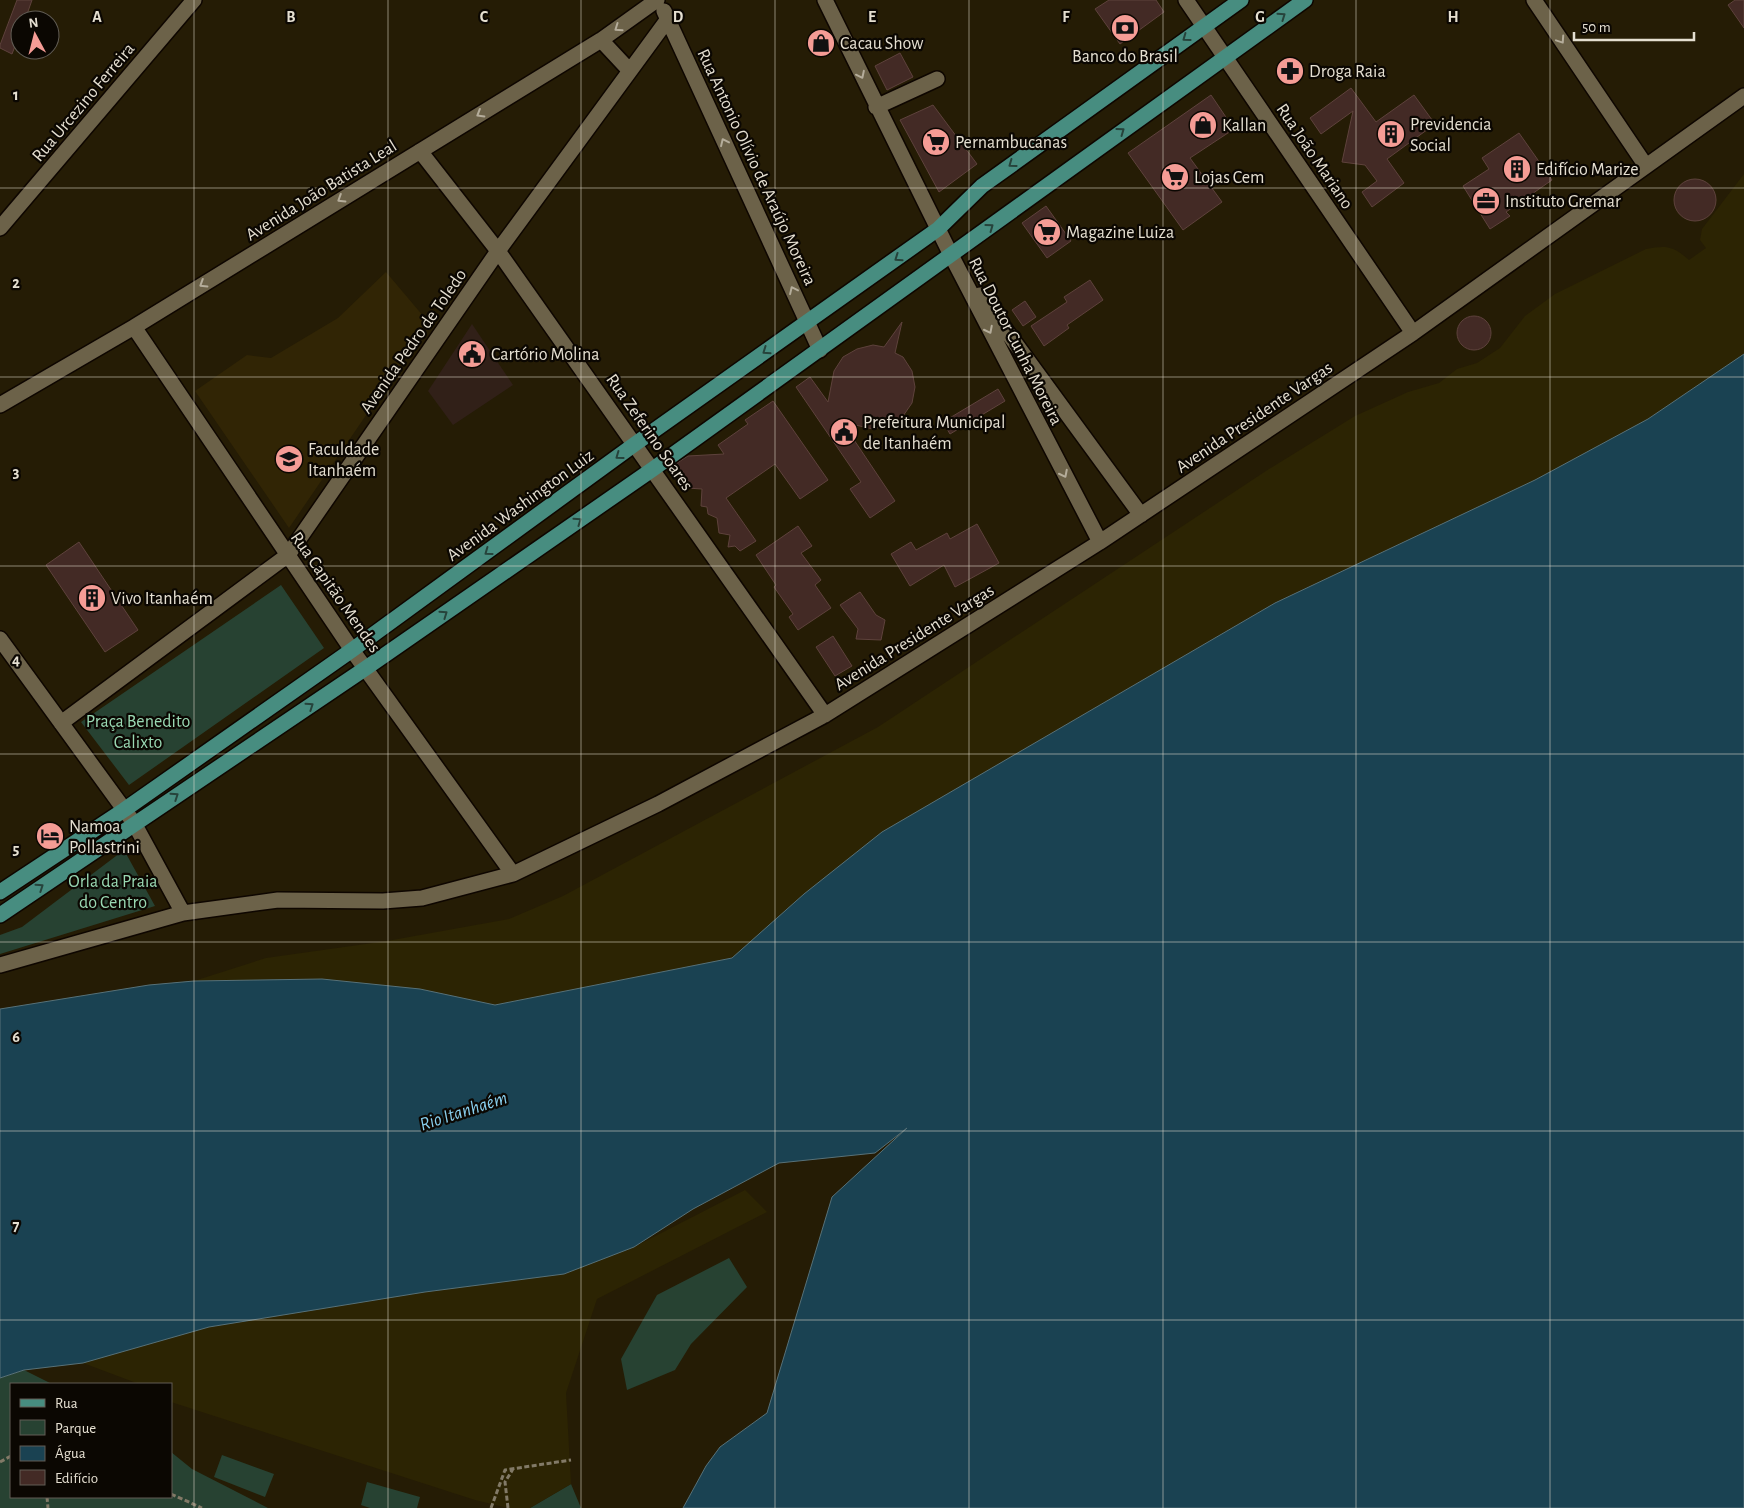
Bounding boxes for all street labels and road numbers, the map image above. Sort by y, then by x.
street label: Rua Urcezino Ferreira [29,40,138,165]
street label: Rua Antonio Olívio de Araújo Moreira [693,46,819,288]
street label: Rua João Mariano [1272,101,1356,213]
street label: Avenida João Batista Leal [243,137,400,245]
street label: Rua Doutor Cunha Moreira [965,255,1065,428]
street label: Avenida Pedro de Toledo [357,266,471,417]
street label: Avenida Presidente Vargas [1173,359,1336,477]
street label: Rua Zeferino Soares [602,371,696,494]
street label: Avenida Washington Luiz [444,447,597,565]
street label: Rua Capitão Mendes [287,529,384,656]
street label: Avenida Presidente Vargas [832,581,998,694]

